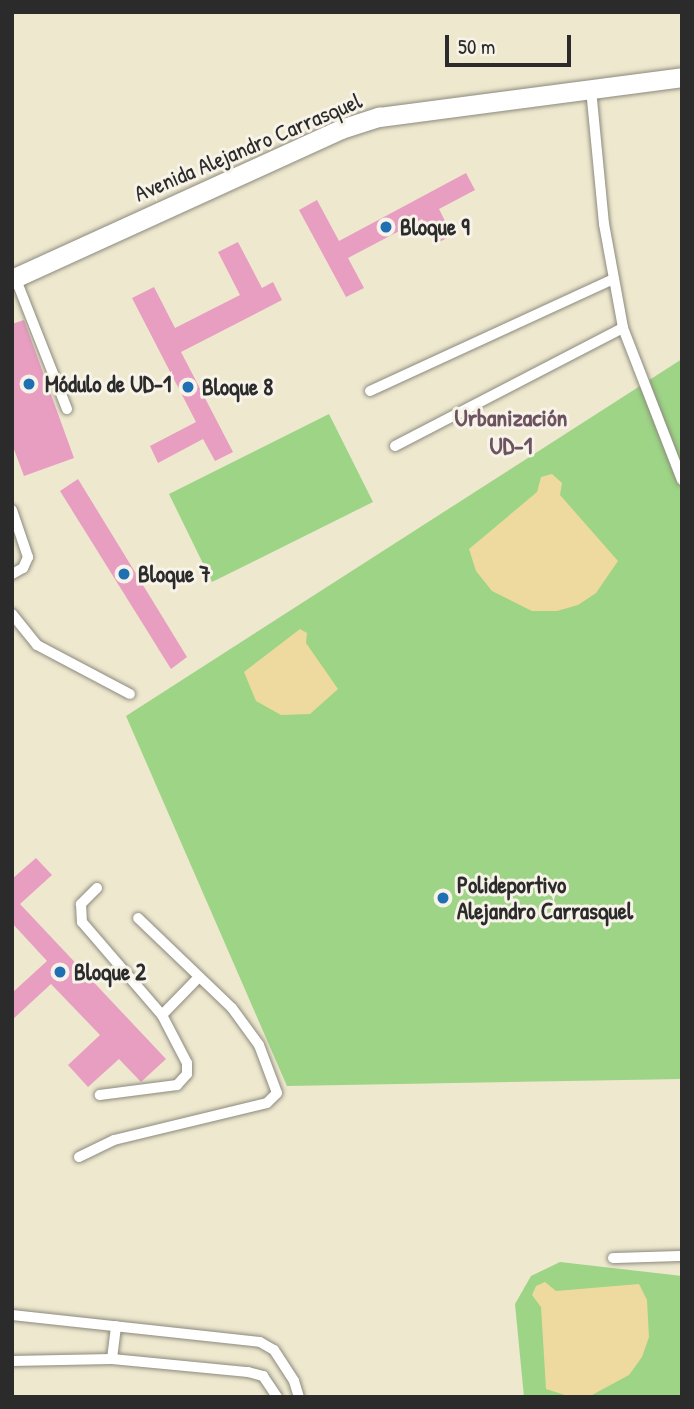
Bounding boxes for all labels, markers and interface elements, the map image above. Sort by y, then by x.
scale bar [449,21,575,65]
text: 50 m [458,32,495,61]
street label: Avenida Alejandro Carrasquel [130,87,366,207]
place label: Bloque 9 [400,213,470,241]
marker: Bloque 9 [378,219,394,235]
place label: Módulo de UD-1 [45,370,171,398]
place label: Bloque 8 [202,373,273,401]
marker: Módulo de UD-1 [19,374,39,394]
marker: Bloque 8 [180,379,196,395]
district label: Urbanización UD-1 [455,404,567,460]
place label: Bloque 7 [138,560,211,588]
marker: Bloque 7 [116,566,132,582]
place label: Polideportivo Alejandro Carrasquel [457,871,633,925]
marker: Polideportivo Alejandro Carrasquel [435,890,451,906]
place label: Bloque 2 [74,958,146,986]
marker: Bloque 2 [52,964,68,980]

